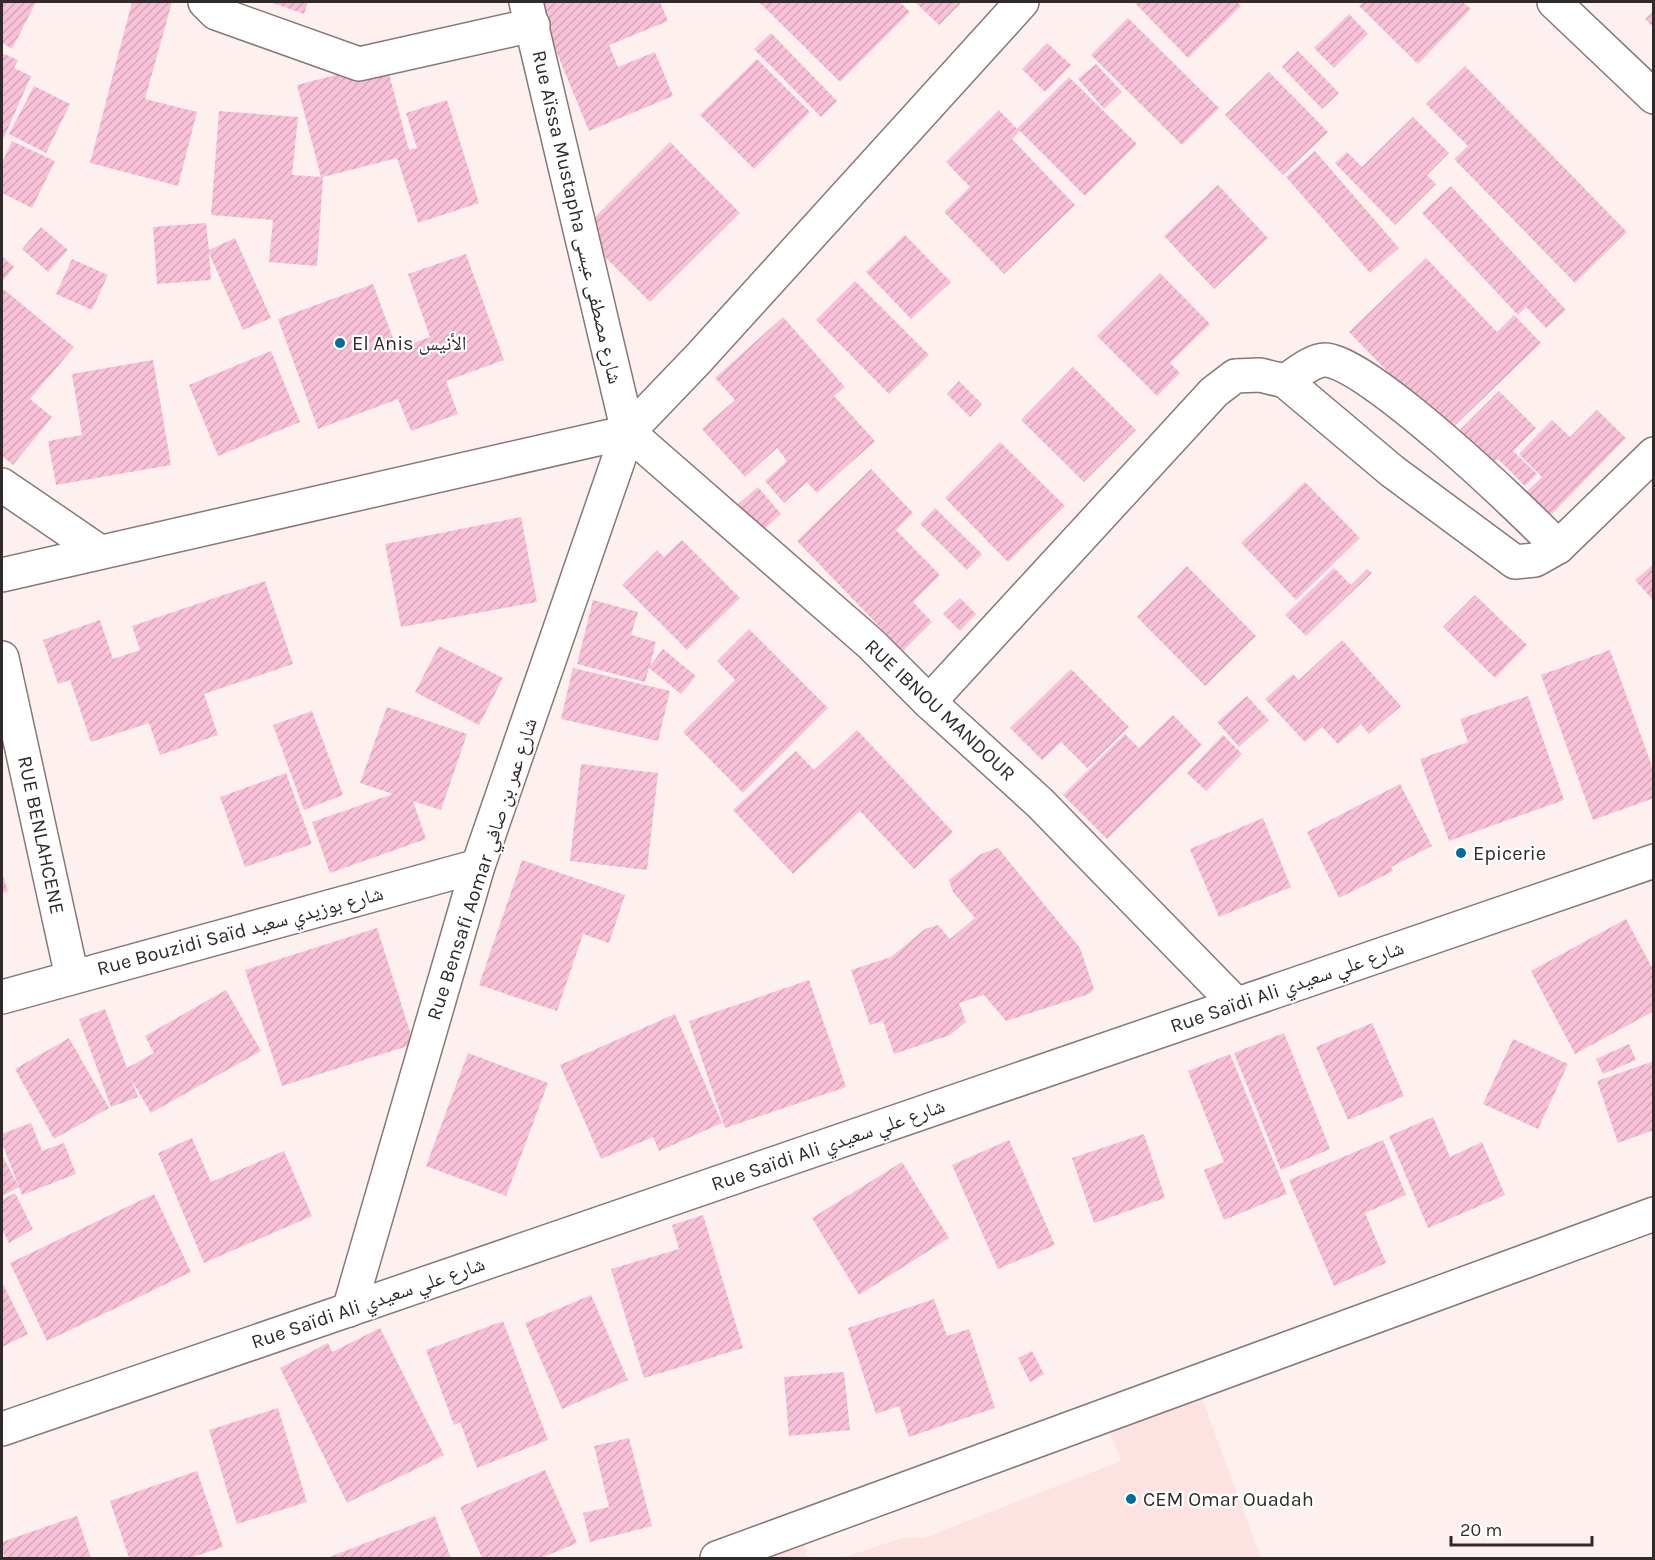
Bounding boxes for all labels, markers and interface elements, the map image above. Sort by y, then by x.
street label: Rue Aïssa Mustapha شارع مصطفى عيسى [526,48,627,386]
place label: El Anis الأنيس [352,332,467,355]
marker: El Anis الأنيس [333,336,347,350]
street label: RUE IBNOU MANDOUR [860,634,1020,786]
street label: Rue Bensafi Aomar شارع عمر بن صافي [422,715,546,1024]
street label: RUE BENLAHCENE [13,754,69,916]
place label: Epicerie [1473,842,1546,865]
marker: Epicerie [1454,846,1468,860]
street label: Rue Bouzidi Saïd شارع بوزيدي سعيد [94,882,387,984]
street label: Rue Saïdi Ali شارع علي سعيدي [1167,936,1408,1042]
street label: Rue Saïdi Ali شارع علي سعيدي [708,1094,949,1200]
street label: Rue Saïdi Ali شارع علي سعيدي [248,1252,489,1358]
place label: CEM Omar Ouadah [1143,1488,1314,1511]
marker: CEM Omar Ouadah [1124,1492,1138,1506]
scale bar [1451,1509,1592,1547]
text: 20 m [1460,1519,1502,1541]

